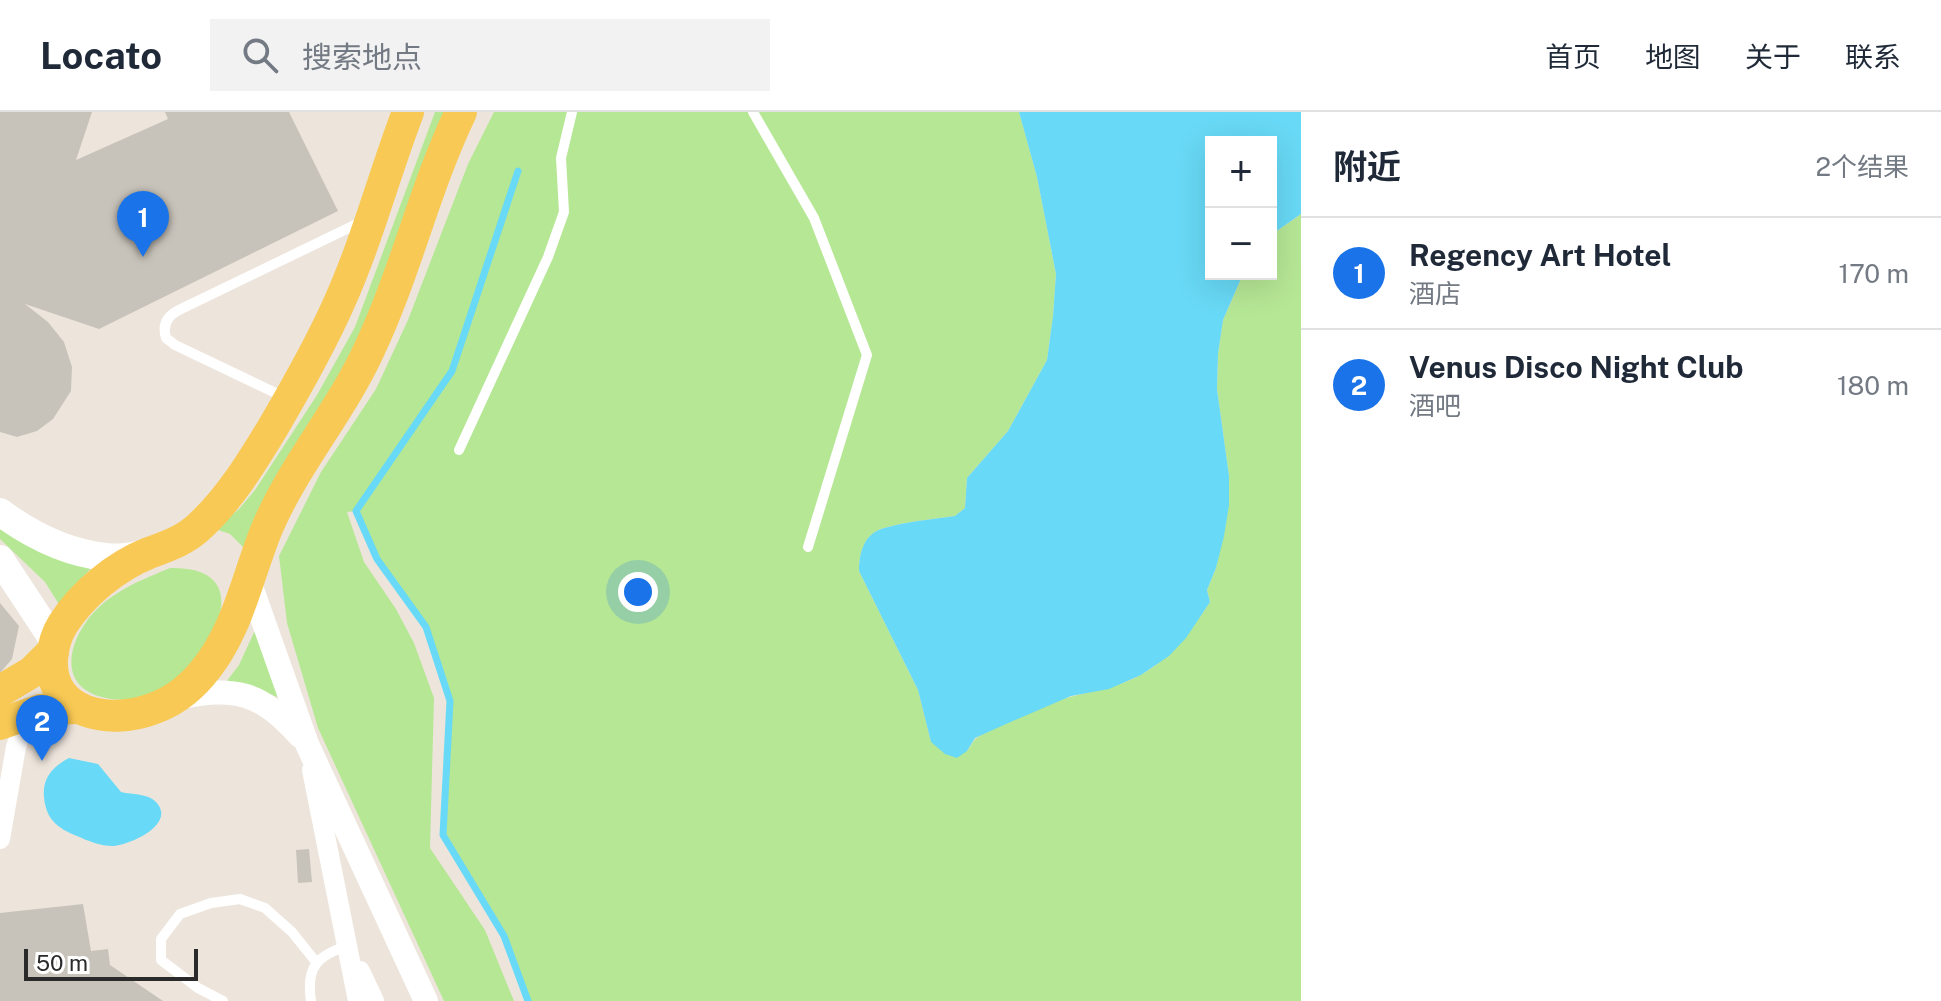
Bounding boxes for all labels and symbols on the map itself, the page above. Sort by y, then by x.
pin: 1 [117,191,169,257]
your location [618,572,658,612]
pin: 2 [16,695,68,761]
scale bar [24,945,198,981]

